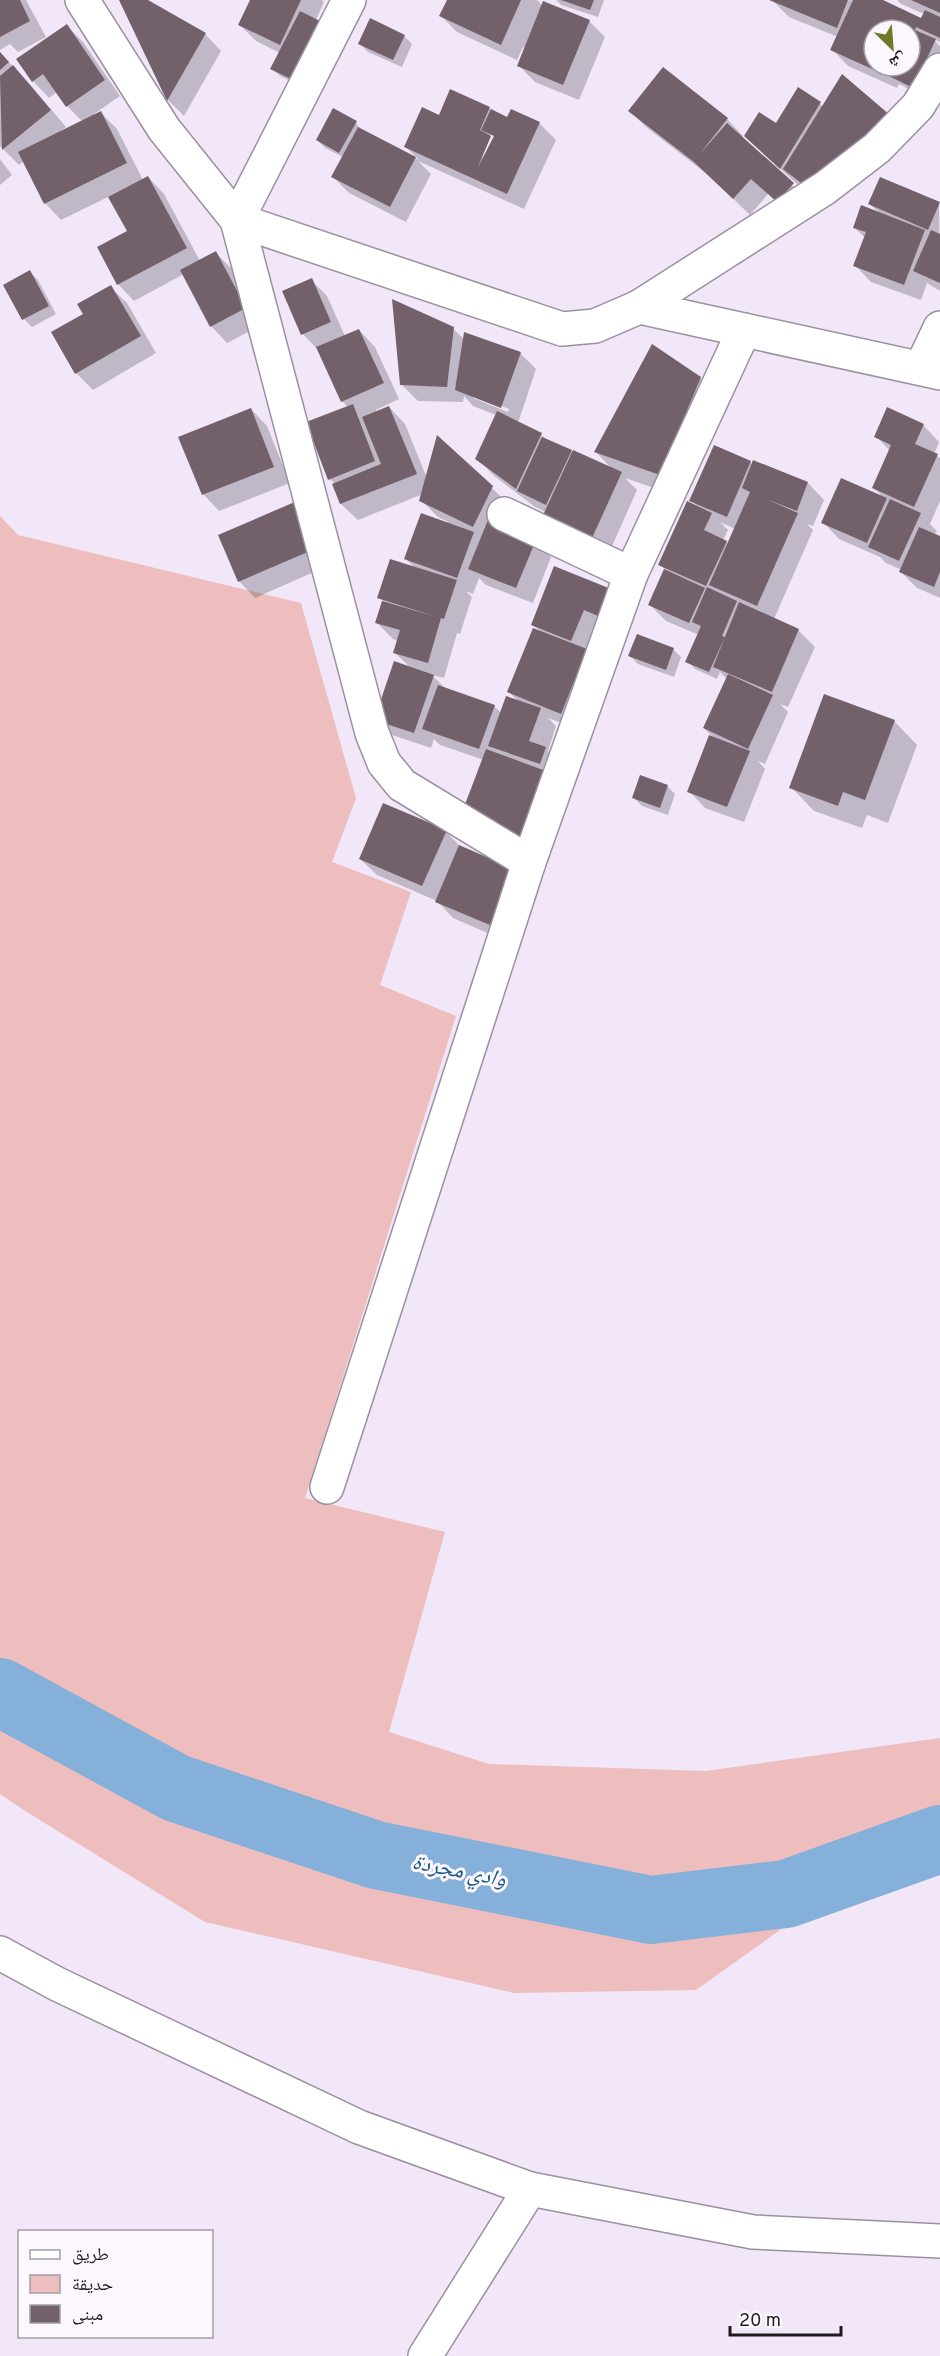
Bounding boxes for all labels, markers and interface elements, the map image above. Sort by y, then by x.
north arrow [862,18,922,78]
text: ش [886,47,909,72]
water label: وادي مجردة [410,1850,508,1896]
legend [18,2230,213,2338]
text: طريق [72,2244,109,2267]
text: حديقة [72,2274,113,2297]
scale bar [730,2299,841,2337]
text: مبنى [72,2304,103,2327]
text: 20 m [739,2310,781,2333]

